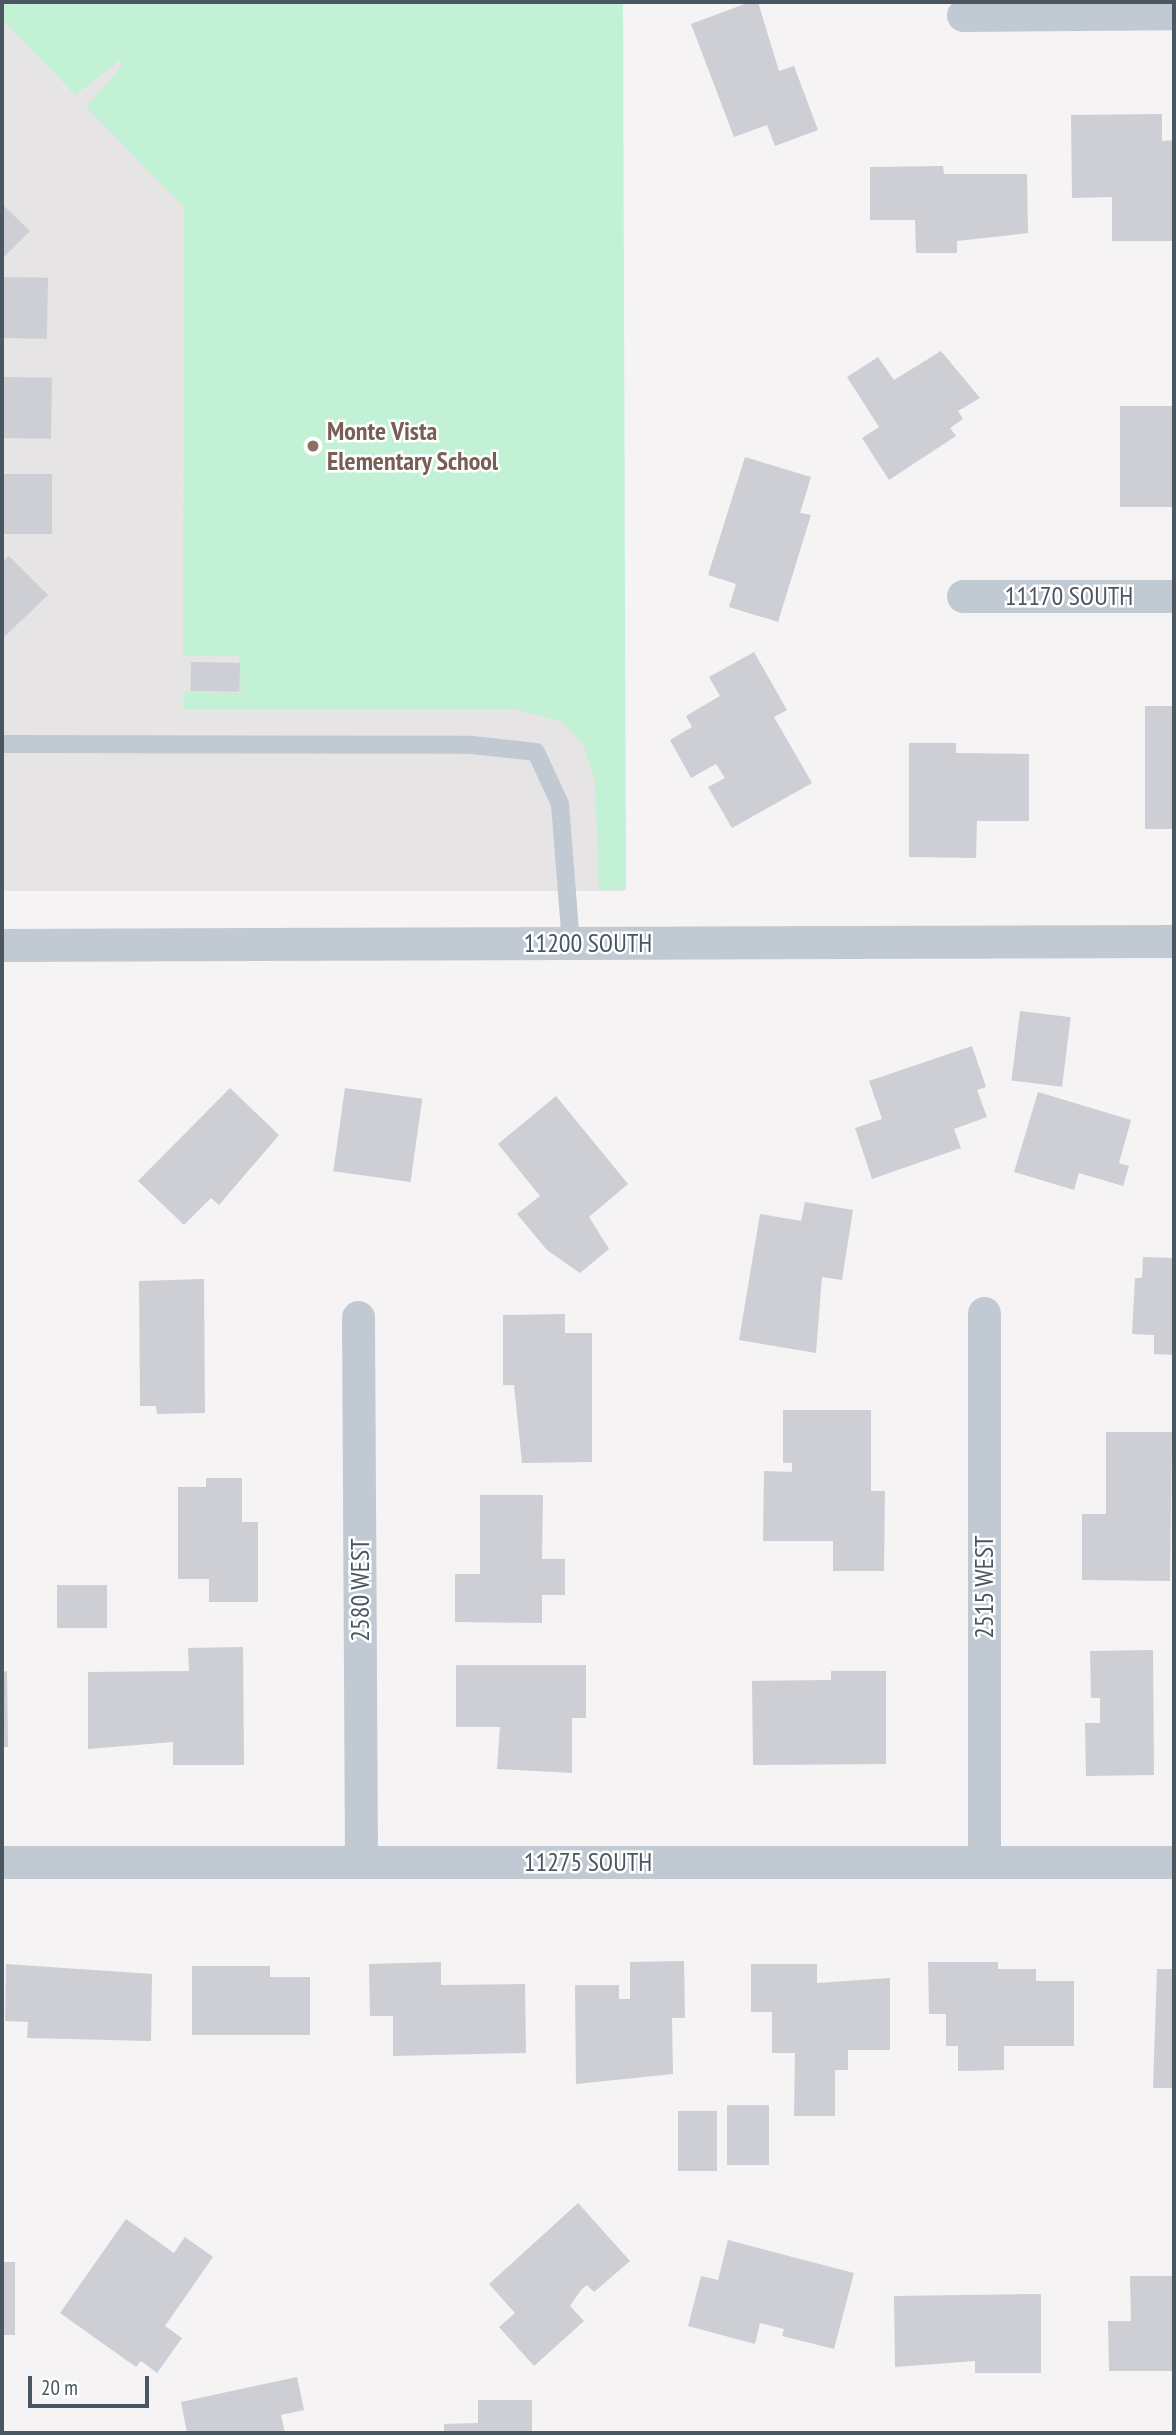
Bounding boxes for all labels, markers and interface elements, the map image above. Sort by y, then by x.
place label: Monte Vista Elementary School [327,415,499,476]
marker: Monte Vista Elementary School [305,438,321,454]
street label: 11170 SOUTH [1005,580,1133,612]
street label: 11200 SOUTH [524,927,652,959]
street label: 2515 WEST [968,1535,1000,1639]
street label: 2580 WEST [344,1538,376,1642]
street label: 11275 SOUTH [524,1846,652,1878]
scale bar [32,2362,152,2406]
text: 20 m [41,2374,78,2401]

